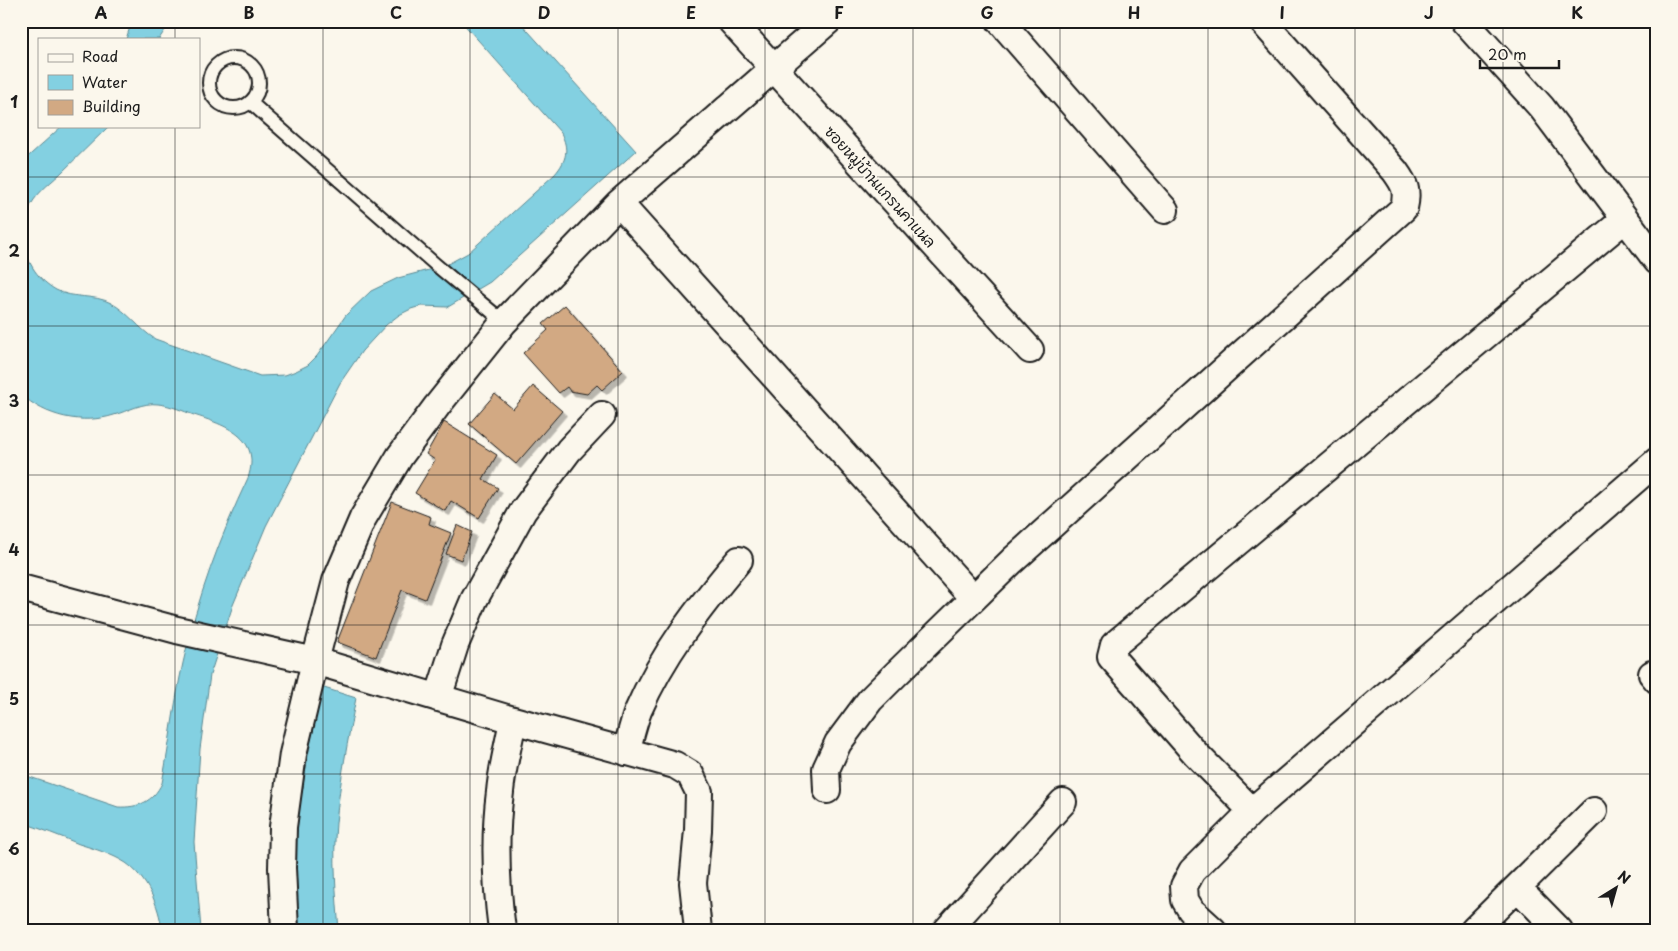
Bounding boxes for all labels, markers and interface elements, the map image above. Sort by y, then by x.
text: A [95,0,108,24]
text: B [244,0,255,24]
text: C [390,0,402,24]
text: D [538,0,550,24]
text: E [686,0,696,24]
text: F [834,0,844,24]
text: G [980,0,994,24]
text: H [1128,0,1140,24]
text: I [1279,0,1285,24]
text: J [1424,0,1434,24]
text: K [1571,0,1583,24]
legend [38,38,200,128]
scale bar [1480,38,1559,70]
text: 20 m [1488,42,1527,65]
text: Road [82,44,118,67]
text: Water [82,70,127,93]
text: 1 [10,89,18,113]
text: Building [82,94,141,117]
street label: ซอยหมู่บ้านแกรนคาแนล [819,120,942,253]
text: 2 [8,238,20,262]
text: 3 [9,388,19,412]
text: 4 [9,537,20,561]
text: 5 [9,686,19,710]
text: 6 [8,836,20,860]
north arrow [1590,864,1640,914]
text: N [1613,865,1635,889]

